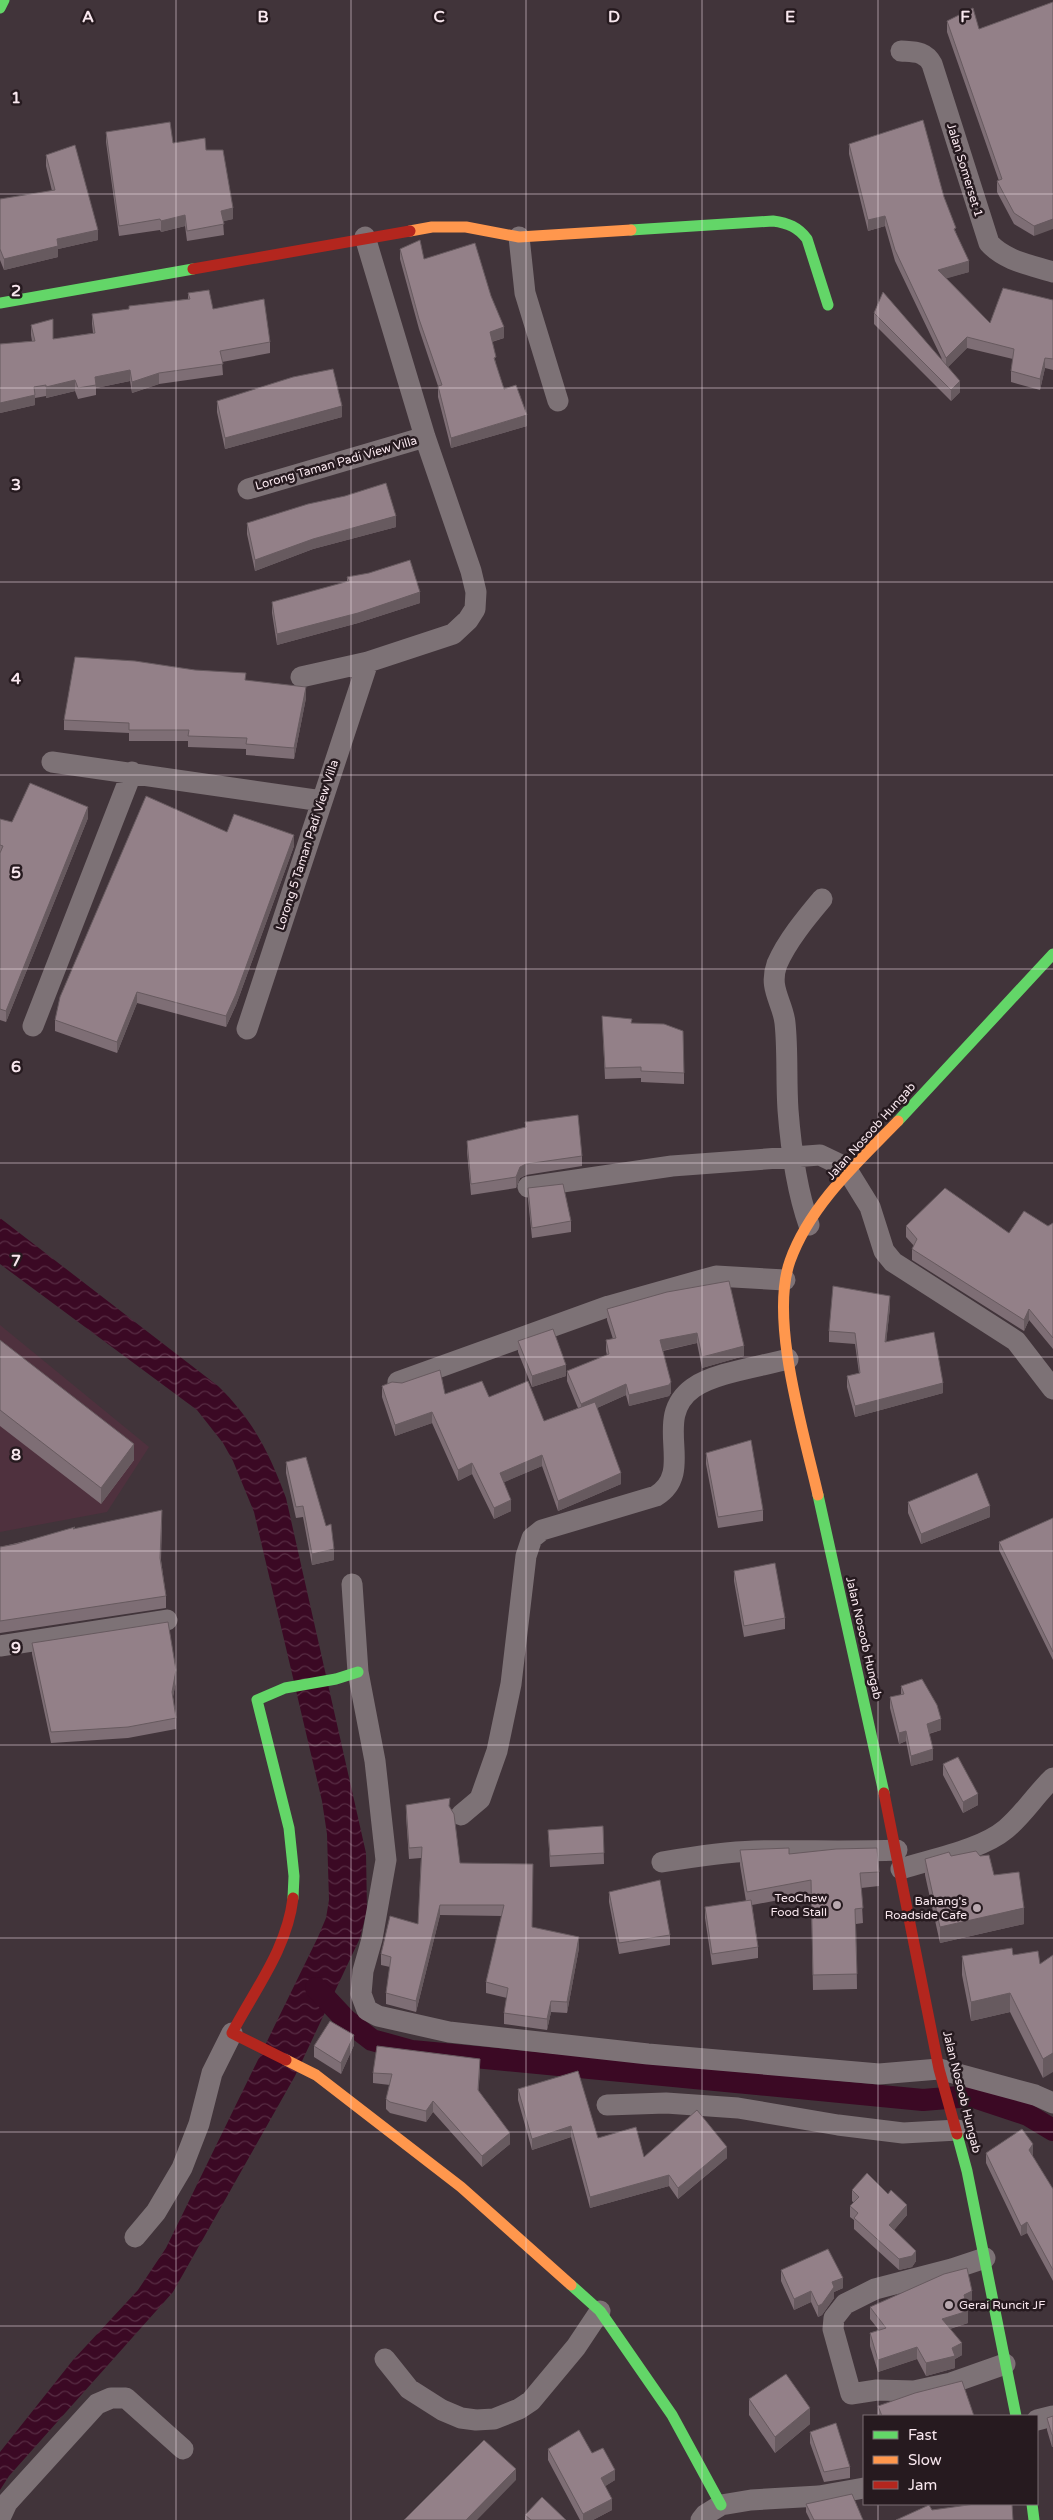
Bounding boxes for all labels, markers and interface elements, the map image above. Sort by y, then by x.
text: A [82,7,94,27]
text: B [257,7,269,27]
text: C [433,7,445,27]
text: D [608,7,620,27]
text: E [785,7,795,27]
text: F [960,7,970,27]
text: 1 [11,88,21,108]
street label: Jalan Somerset 1 [944,121,986,219]
text: 2 [11,281,21,301]
street label: Lorong Taman Padi View Villa [253,433,419,493]
text: 3 [11,475,21,495]
text: 4 [11,669,21,689]
street label: Lorong 5 Taman Padi View Villa [273,758,341,932]
text: 5 [11,863,21,883]
text: 6 [11,1057,21,1077]
street label: Jalan Nosoob Hungab [824,1080,918,1182]
text: 7 [11,1251,21,1271]
text: 8 [11,1445,21,1465]
street label: Jalan Nosoob Hungab [843,1575,885,1701]
text: 9 [11,1638,21,1658]
place label: TeoChew Food Stall [770,1891,827,1919]
place label: Bahang's Roadside Cafe [885,1894,967,1922]
marker: TeoChew Food Stall [831,1899,843,1911]
marker: Bahang's Roadside Cafe [971,1902,983,1914]
street label: Jalan Nosoob Hungab [940,2029,984,2155]
place label: Gerai Runcit JF [959,2298,1045,2312]
marker: Gerai Runcit JF [943,2299,955,2311]
legend [863,2415,1038,2505]
text: Fast [908,2426,938,2444]
text: Slow [908,2451,942,2469]
text: Jam [908,2476,937,2494]

